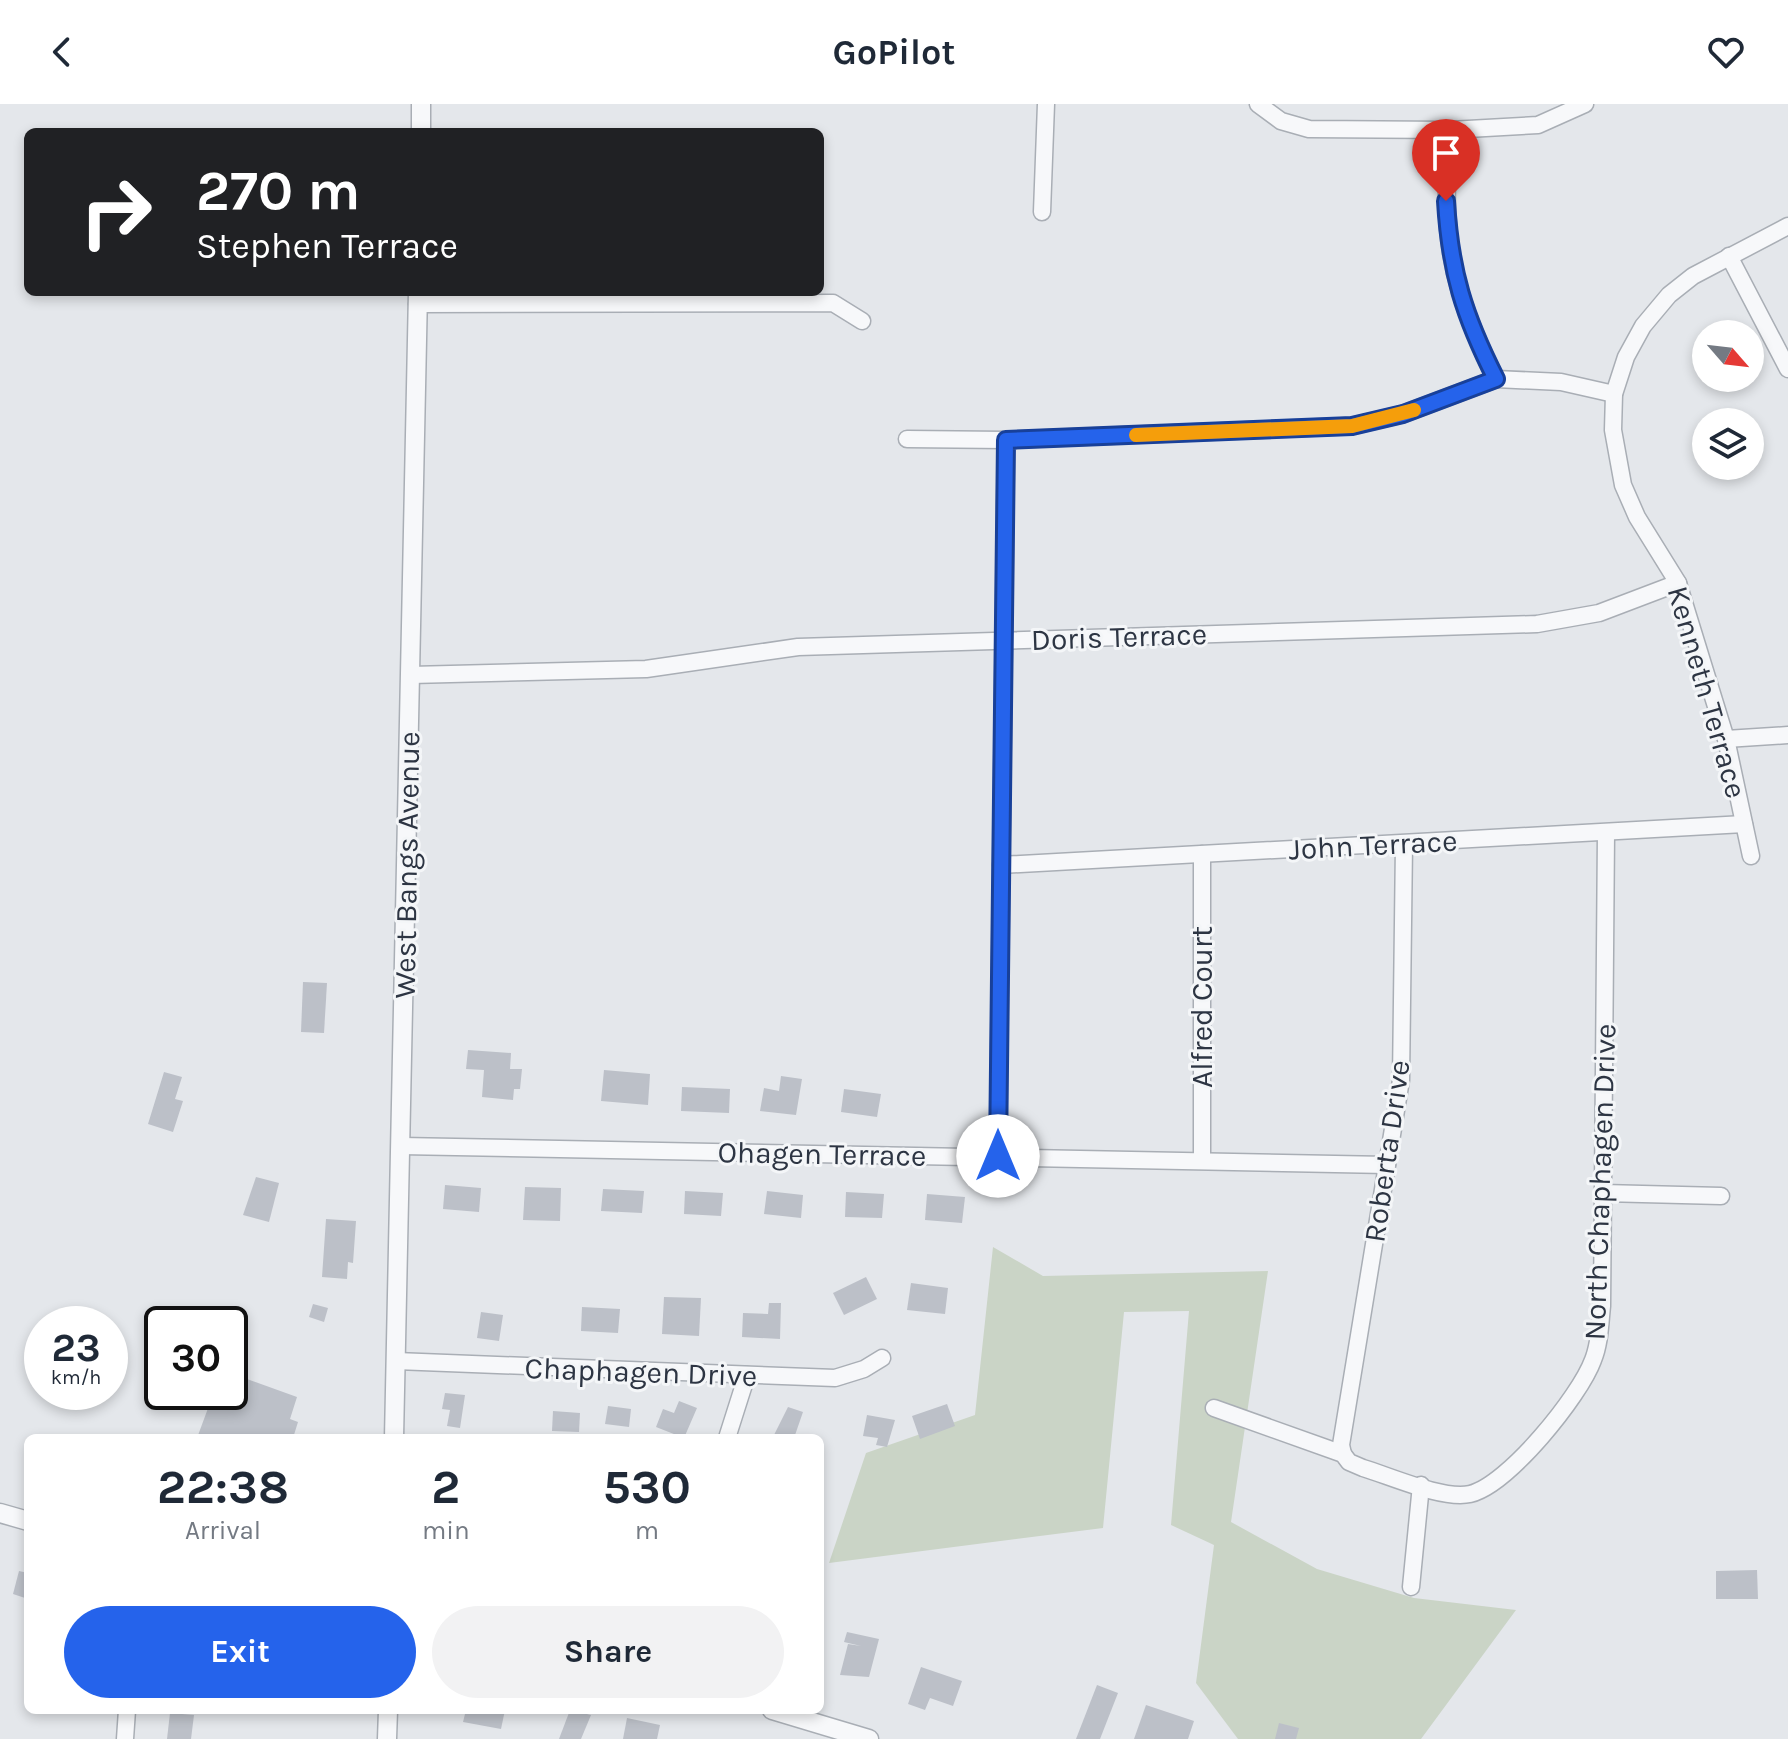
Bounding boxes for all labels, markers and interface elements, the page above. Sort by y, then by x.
icon: back [40,30,84,74]
icon: heart [1704,30,1748,74]
text: GoPilot [833,31,956,73]
pin [1412,119,1480,201]
icon: arrive [1424,131,1468,175]
text: 270 m [196,158,360,223]
icon: right [64,160,168,264]
text: Stephen Terrace [196,225,458,267]
north arrow [1692,320,1764,392]
map controls [1692,320,1764,480]
button: layers [1692,408,1764,480]
street label: Kenneth Terrace [1660,582,1754,802]
street label: Doris Terrace [1030,616,1208,658]
street label: West Bangs Avenue [387,731,427,999]
street label: John Terrace [1288,823,1458,867]
street label: Alfred Court [1184,926,1220,1088]
street label: North Chaphagen Drive [1576,1023,1624,1341]
street label: Roberta Drive [1356,1057,1418,1245]
position arrow [956,1114,1040,1198]
street label: Ohagen Terrace [717,1134,927,1174]
speed limit sign: 30 [144,1306,248,1410]
text: 23 [51,1324,101,1371]
street label: Chaphagen Drive [524,1350,758,1394]
text: km/h [51,1366,101,1389]
text: 22:38 [157,1459,289,1515]
text: 2 [431,1459,460,1515]
text: 530 [603,1459,691,1515]
text: Arrival [185,1515,261,1546]
text: min [422,1515,470,1546]
text: m [635,1515,659,1546]
button: Exit [64,1606,416,1698]
button: Share [432,1606,784,1698]

